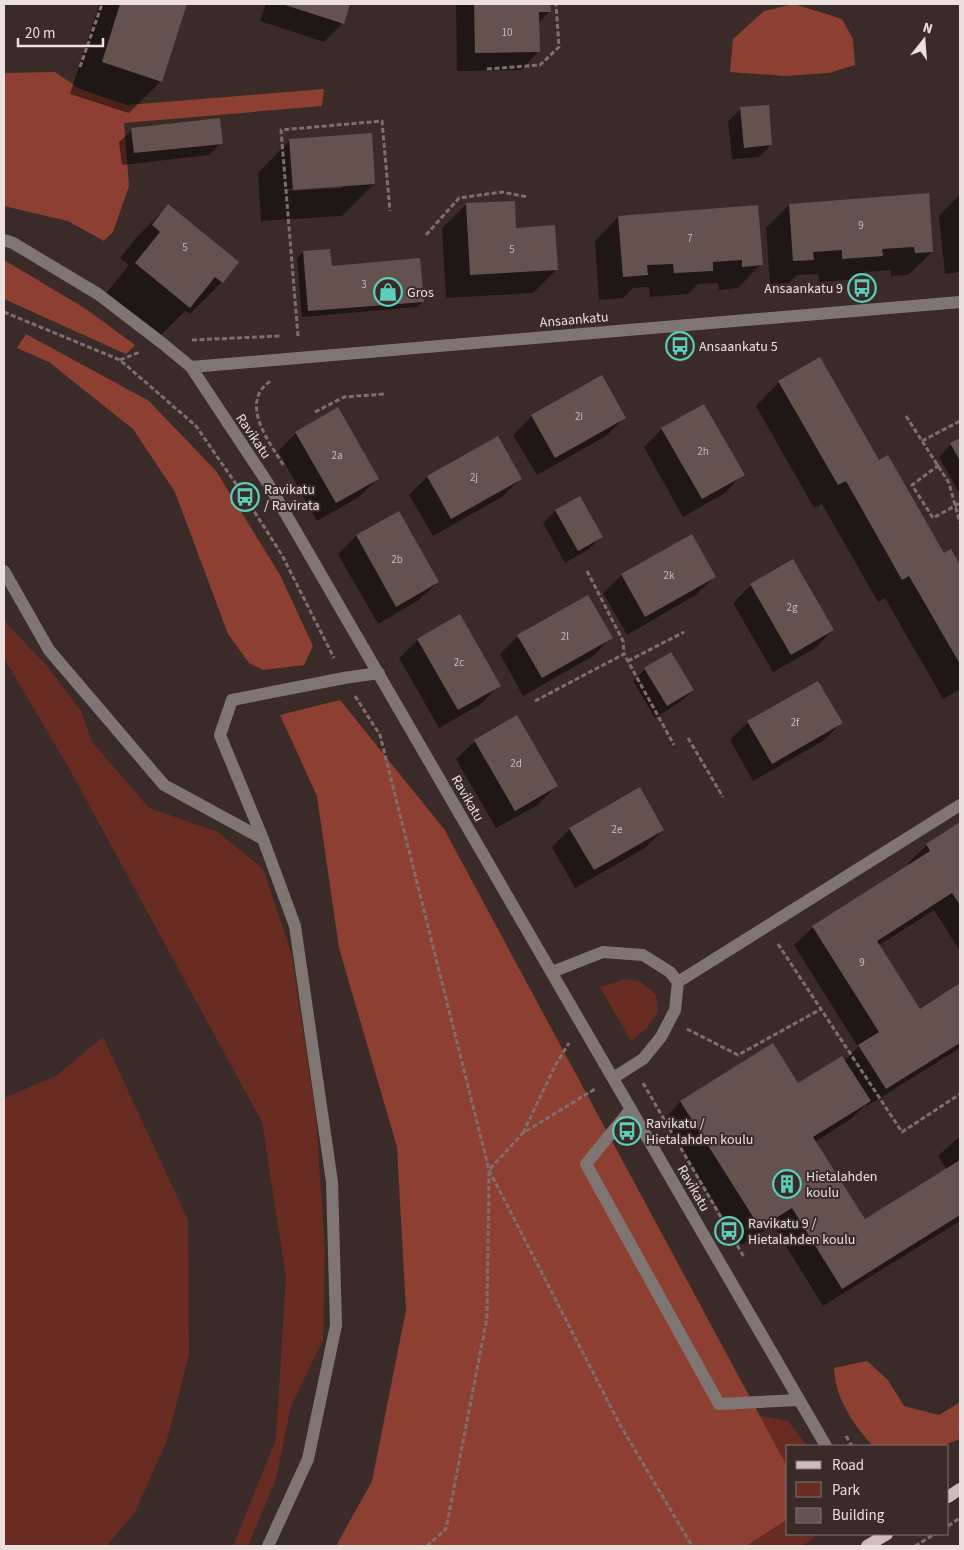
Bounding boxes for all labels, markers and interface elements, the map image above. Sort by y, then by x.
scale bar [18,15,102,47]
north arrow [899,15,949,65]
text: N [920,18,935,39]
text: 20 m [25,23,55,44]
house number: 10 [502,25,512,40]
house number: 9 [858,218,864,233]
house number: 7 [687,231,693,246]
house number: 5 [182,240,188,255]
house number: 5 [509,242,515,257]
bus stop icon: Ansaankatu 9 [847,273,877,303]
house number: 3 [361,277,367,292]
shop icon: Gros [373,277,403,307]
place label: Ansaankatu 9 [764,279,843,299]
place label: Gros [407,283,434,303]
street label: Ansaankatu [539,307,609,333]
bus stop icon: Ansaankatu 5 [665,331,695,361]
place label: Ansaankatu 5 [699,337,778,357]
house number: 2i [575,409,583,424]
street label: Ravikatu [231,410,276,463]
house number: 2h [697,444,709,459]
house number: 2a [331,448,343,463]
house number: 2j [470,470,478,485]
place label: Ravikatu / Ravirata [264,480,320,516]
bus stop icon: Ravikatu / Ravirata [230,482,260,512]
house number: 2b [391,552,403,567]
house number: 2k [664,568,675,583]
house number: 2g [786,600,798,615]
house number: 2l [561,629,569,644]
house number: 2c [454,655,464,670]
house number: 2f [791,715,800,730]
house number: 2d [510,756,522,771]
street label: Ravikatu [446,771,489,826]
house number: 2e [612,822,623,837]
house number: 9 [859,955,865,970]
place label: Ravikatu / Hietalahden koulu [646,1114,753,1150]
bus stop icon: Ravikatu / Hietalahden koulu [612,1116,642,1146]
street label: Ravikatu [672,1161,715,1216]
place label: Hietalahden koulu [806,1167,877,1203]
building icon: Hietalahden koulu [772,1169,802,1199]
place label: Ravikatu 9 / Hietalahden koulu [748,1214,855,1250]
bus stop icon: Ravikatu 9 / Hietalahden koulu [714,1216,744,1246]
legend [786,1445,949,1535]
text: Road [832,1455,864,1476]
text: Park [832,1480,861,1501]
text: Building [832,1505,885,1526]

